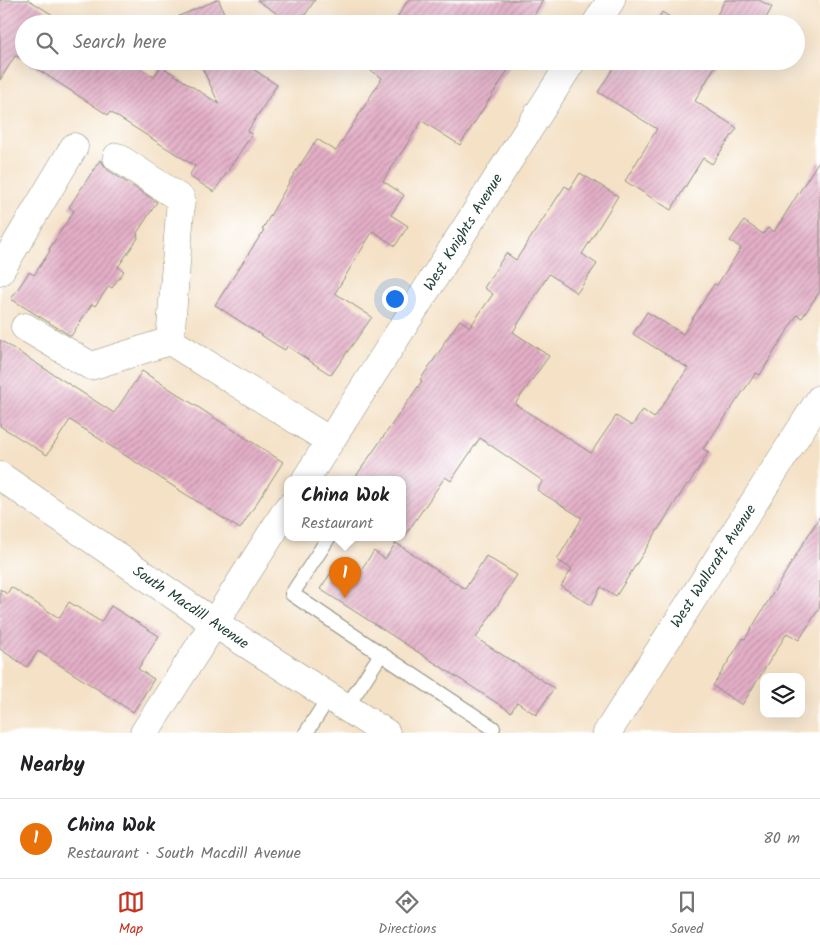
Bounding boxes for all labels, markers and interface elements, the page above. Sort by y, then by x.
search box [15,15,805,70]
text: Search here [73,28,167,58]
icon: search [33,29,61,57]
street label: West Knights Avenue [418,169,510,296]
your location [382,286,408,312]
popup [284,476,406,541]
text: China Wok [301,481,389,511]
street label: West Wallcraft Avenue [665,500,763,633]
text: Restaurant [301,511,373,536]
pin: 1 [329,557,361,598]
street label: South Macdill Avenue [127,560,254,656]
map controls [760,673,805,718]
button: layers [760,673,805,718]
text: Nearby [20,749,85,782]
text: China Wok [67,811,155,841]
text: 1 [34,826,38,851]
text: 80 m [763,826,800,851]
text: Restaurant · South Macdill Avenue [67,841,301,866]
tab: Map [117,888,145,940]
tab: Directions [378,888,436,940]
tab: Saved [670,888,703,940]

